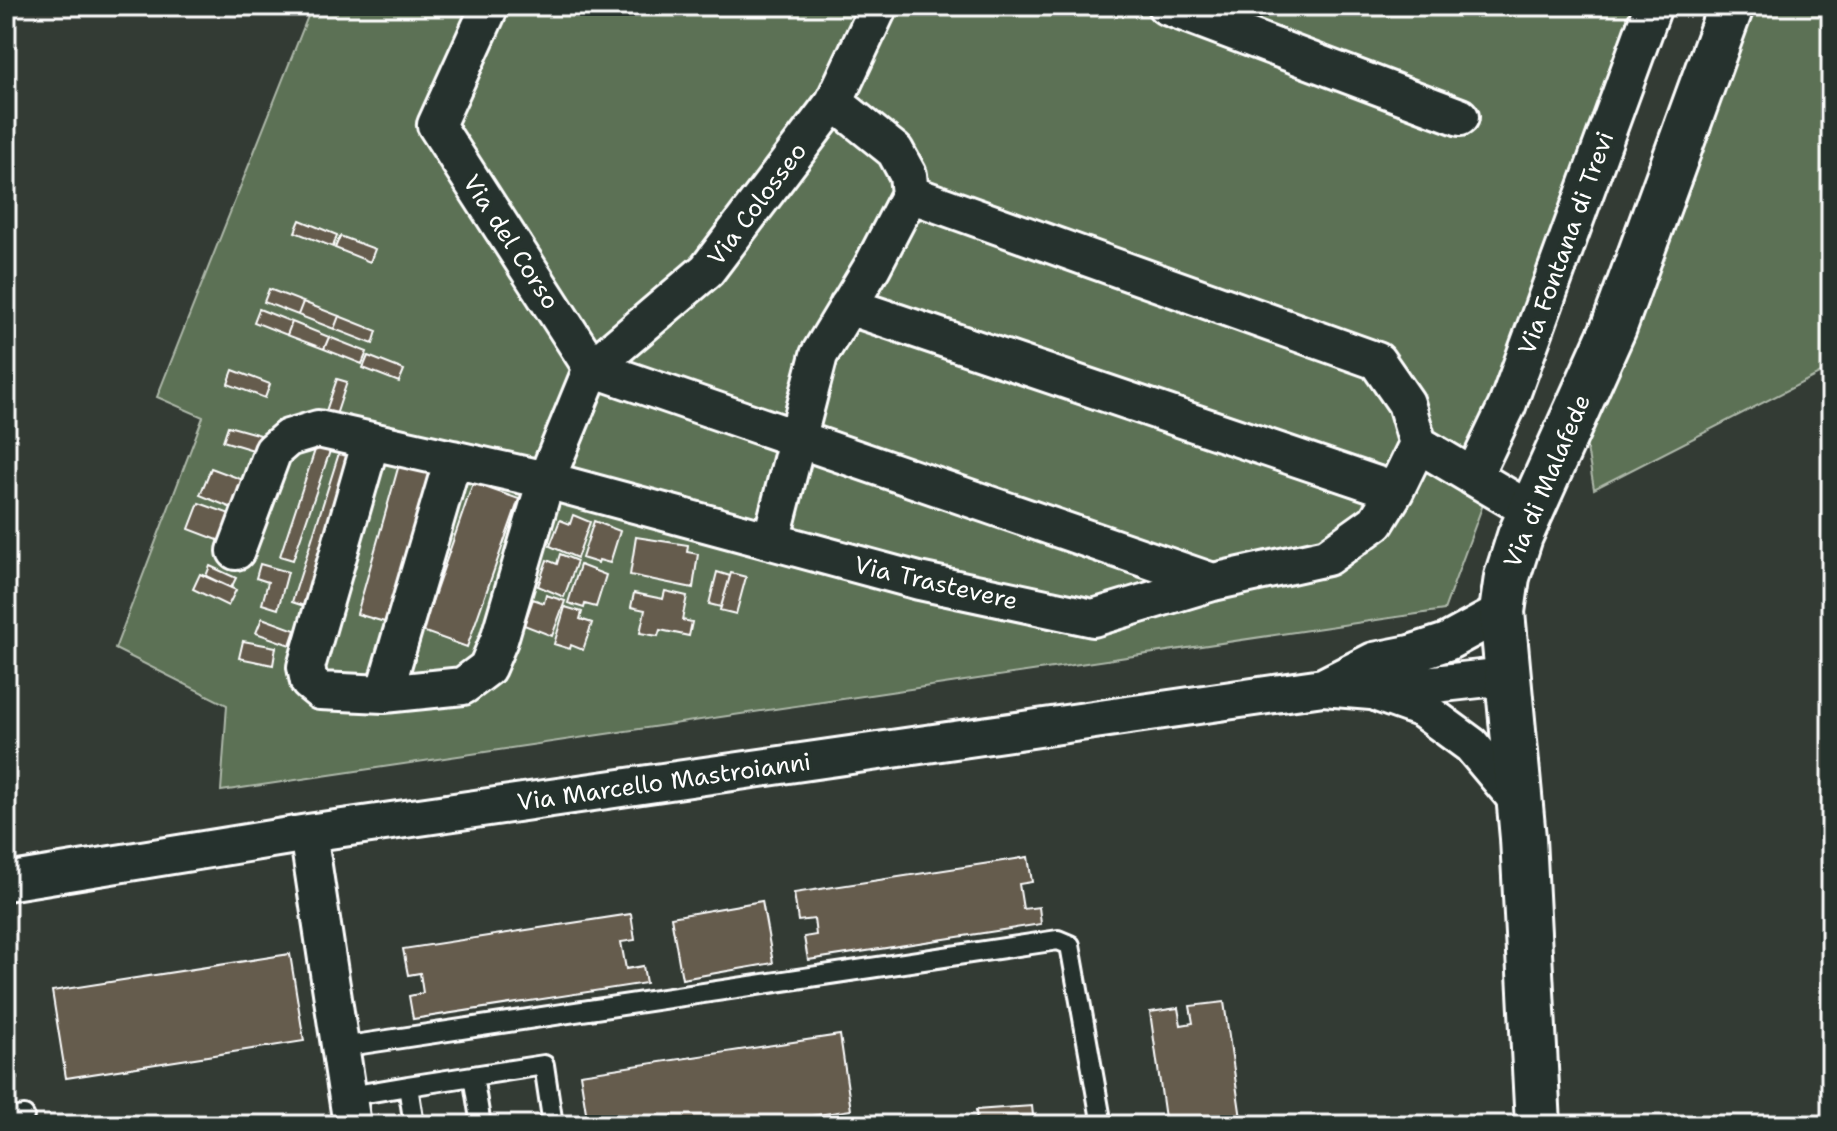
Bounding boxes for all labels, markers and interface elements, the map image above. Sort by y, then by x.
street label: Via Fontana di Trevi [1511,127,1621,359]
street label: Via Colosseo [700,136,814,272]
street label: Via del Corso [456,169,566,315]
street label: Via di Malafede [1496,389,1598,573]
street label: Via Trastevere [851,549,1021,617]
street label: Via Marcello Mastroianni [515,746,813,818]

